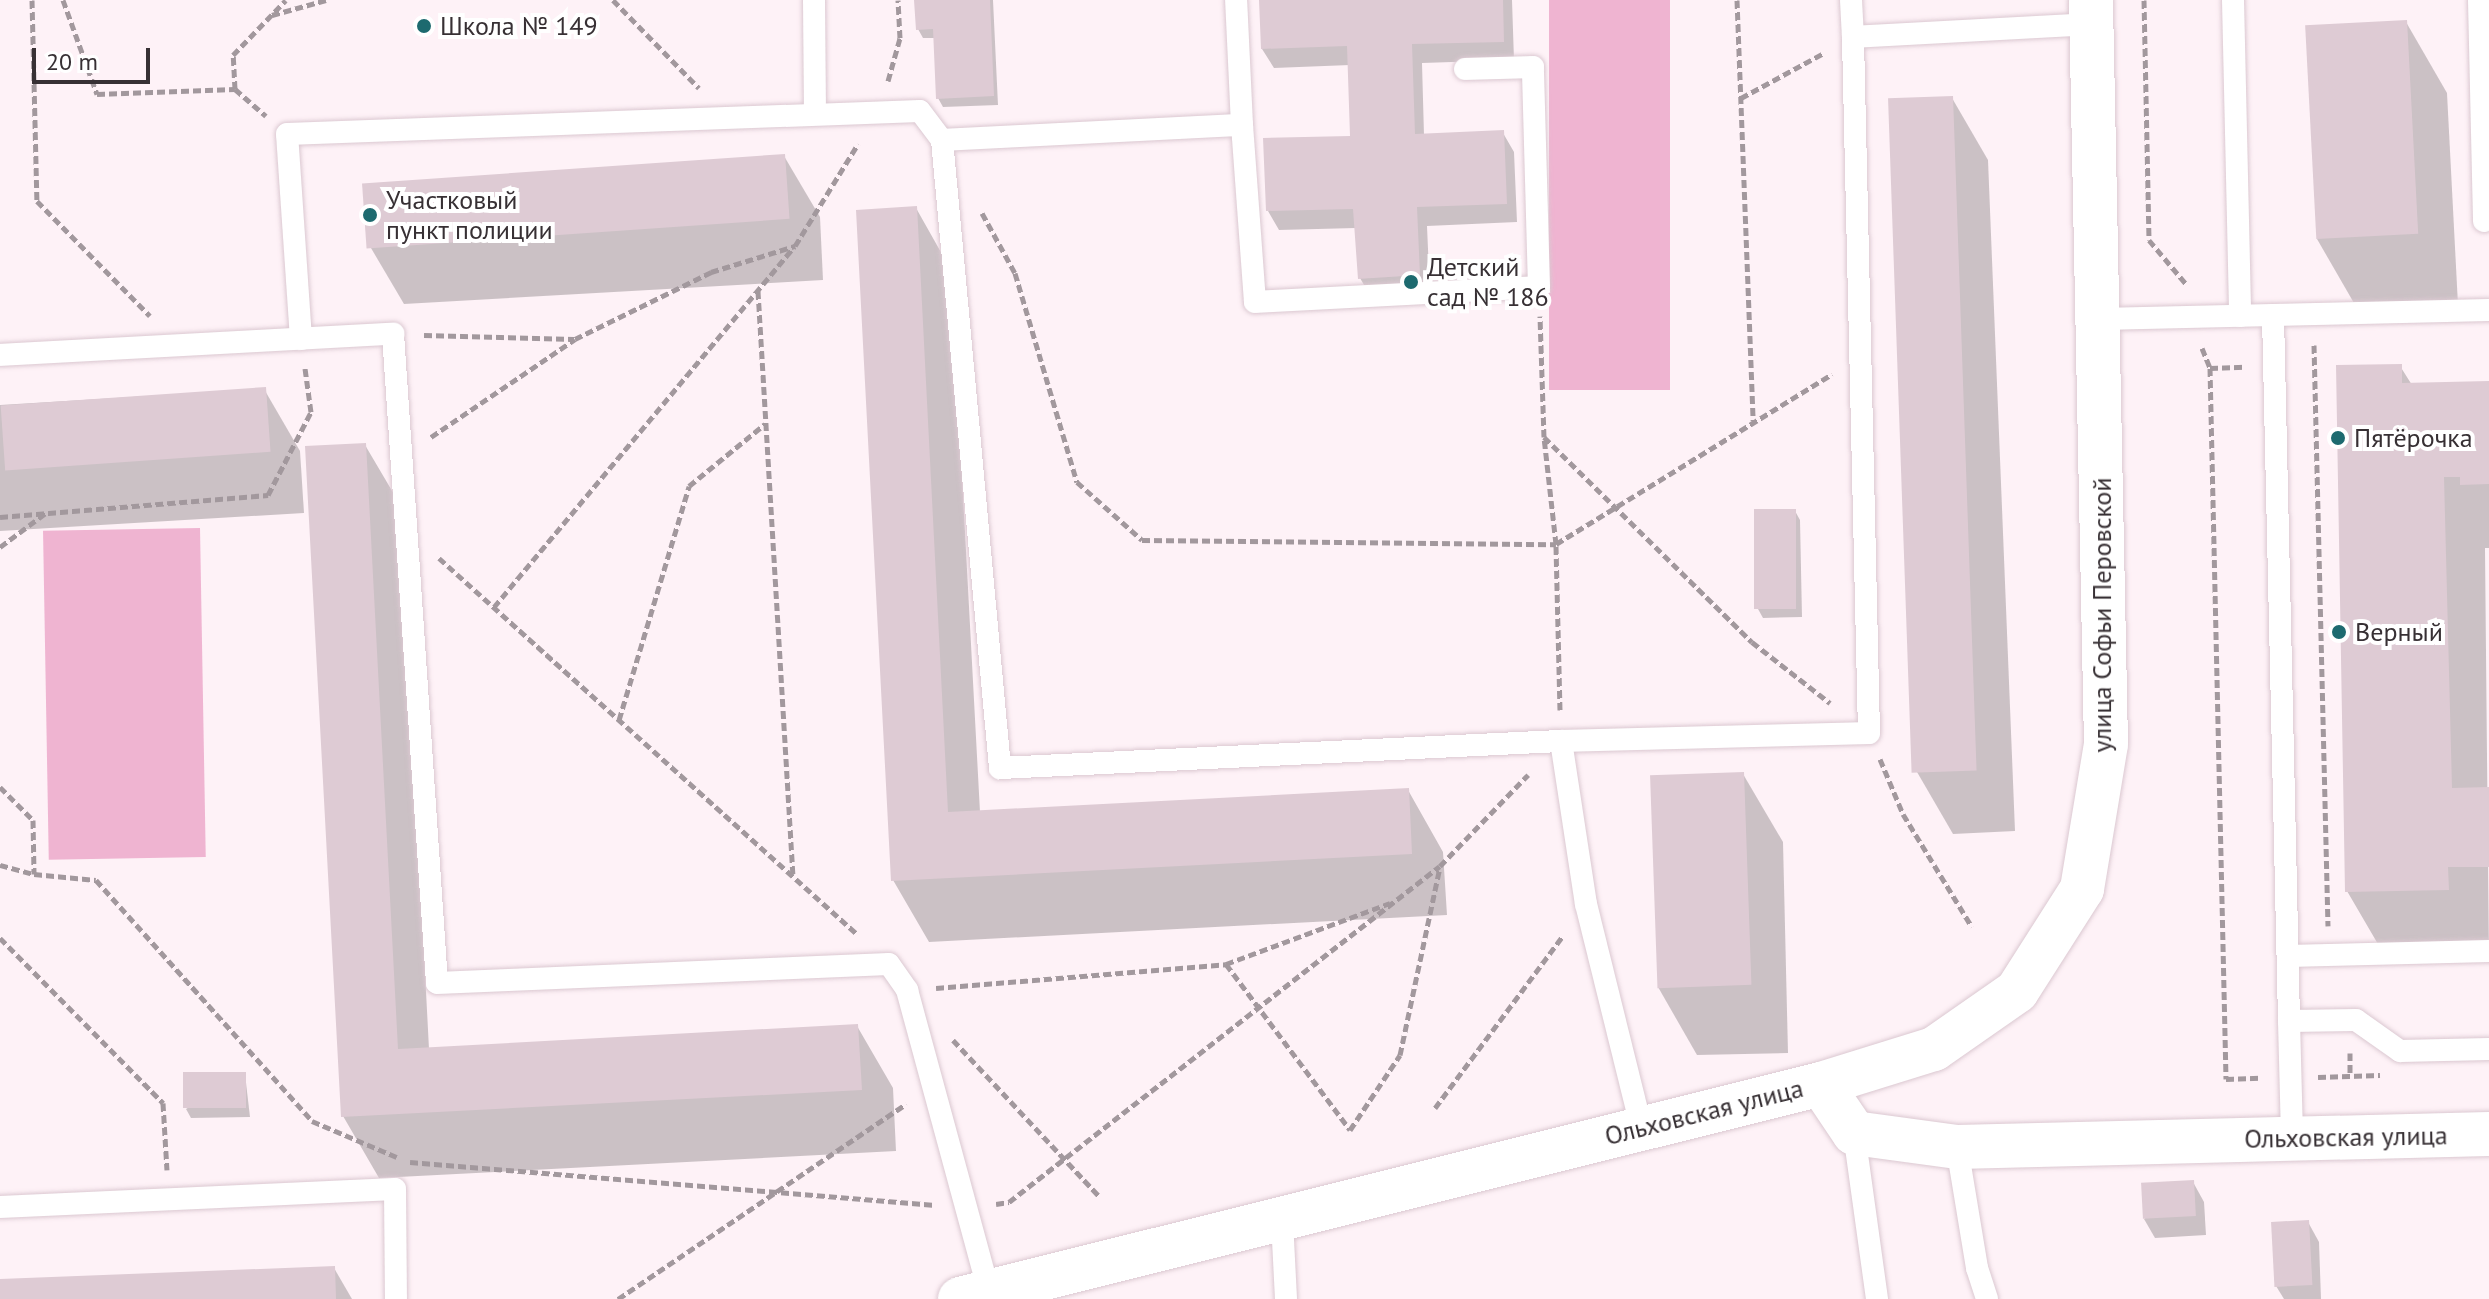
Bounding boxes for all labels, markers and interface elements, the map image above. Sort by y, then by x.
place label: Школа № 149 [440,10,598,42]
marker: Школа № 149 [415,17,433,35]
scale bar [36,32,154,82]
text: 20 m [46,46,98,77]
place label: Участковый пункт полиции [386,184,553,246]
marker: Участковый пункт полиции [361,206,379,224]
place label: Детский сад № 186 [1427,251,1549,312]
marker: Детский сад № 186 [1402,273,1420,291]
place label: Пятёрочка [2354,422,2473,454]
marker: Пятёрочка [2329,429,2347,447]
street label: улица Софьи Перовской [2086,477,2118,753]
place label: Верный [2355,616,2443,648]
marker: Верный [2330,623,2348,641]
street label: Ольховская улица [1601,1072,1807,1152]
street label: Ольховская улица [2244,1120,2448,1154]

